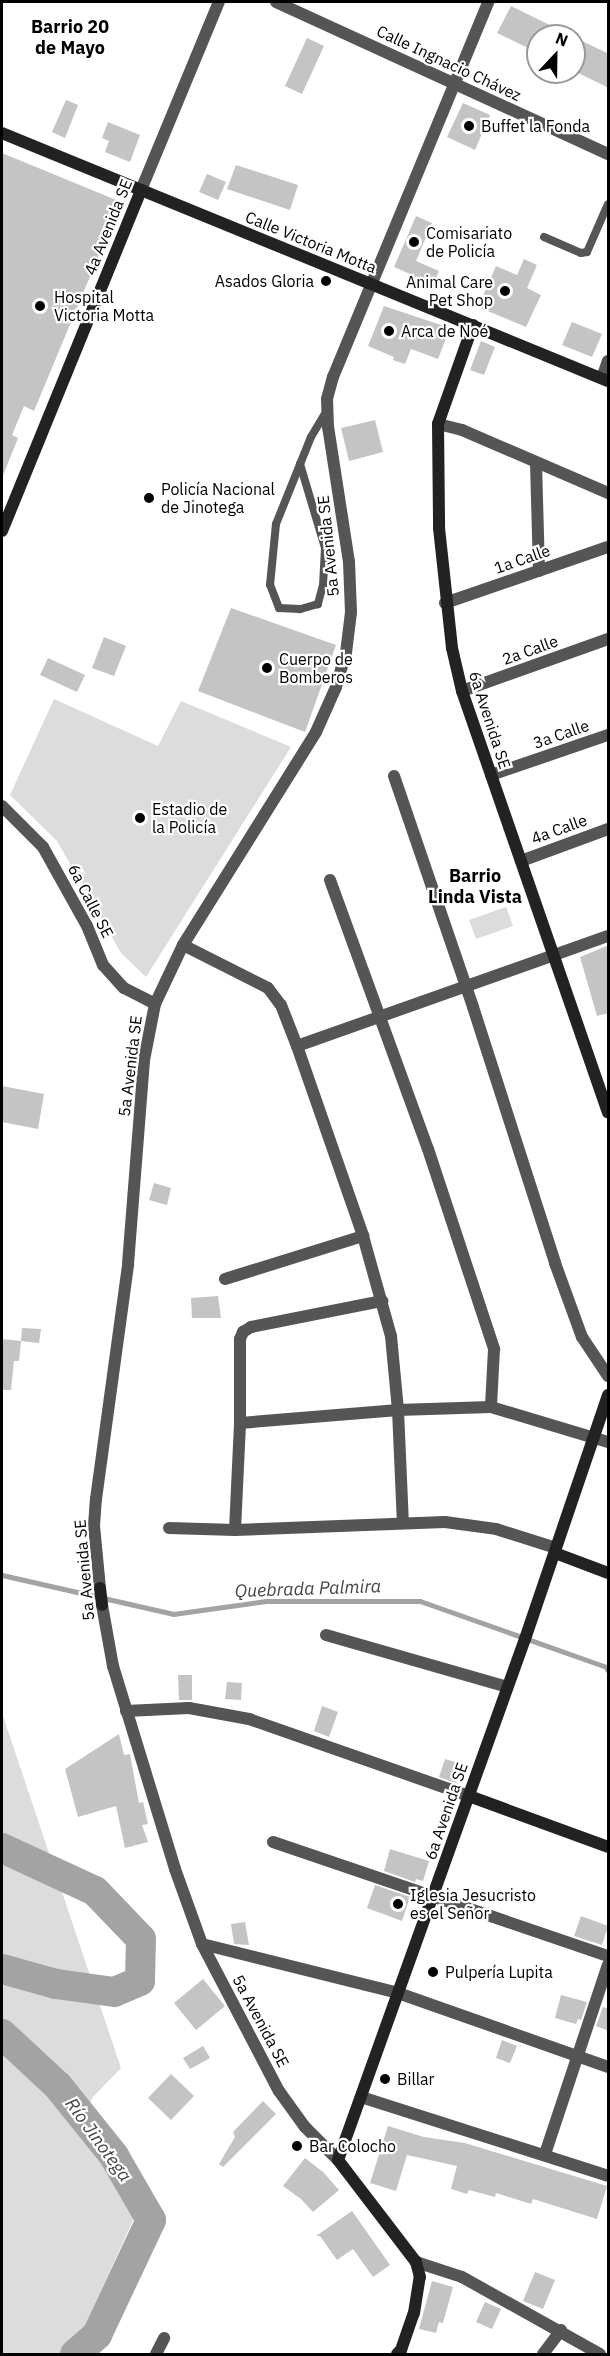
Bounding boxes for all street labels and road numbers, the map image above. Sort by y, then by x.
street label: Calle Ingnacio Chávez [374,21,524,105]
street label: 4a Avenida SE [80,176,136,278]
street label: Calle Victoria Motta [243,207,379,277]
street label: 5a Avenida SE [313,494,343,598]
street label: 1a Calle [492,541,552,577]
street label: 2a Calle [500,631,560,669]
street label: 6a Avenida SE [465,669,515,771]
street label: 3a Calle [531,716,591,752]
street label: 4a Calle [529,810,589,848]
street label: 6a Calle SE [64,861,118,941]
street label: 5a Avenida SE [114,1014,146,1118]
street label: 5a Avenida SE [70,1519,98,1621]
street label: 6a Avenida SE [420,1760,472,1862]
street label: 5a Avenida SE [229,1972,293,2070]

